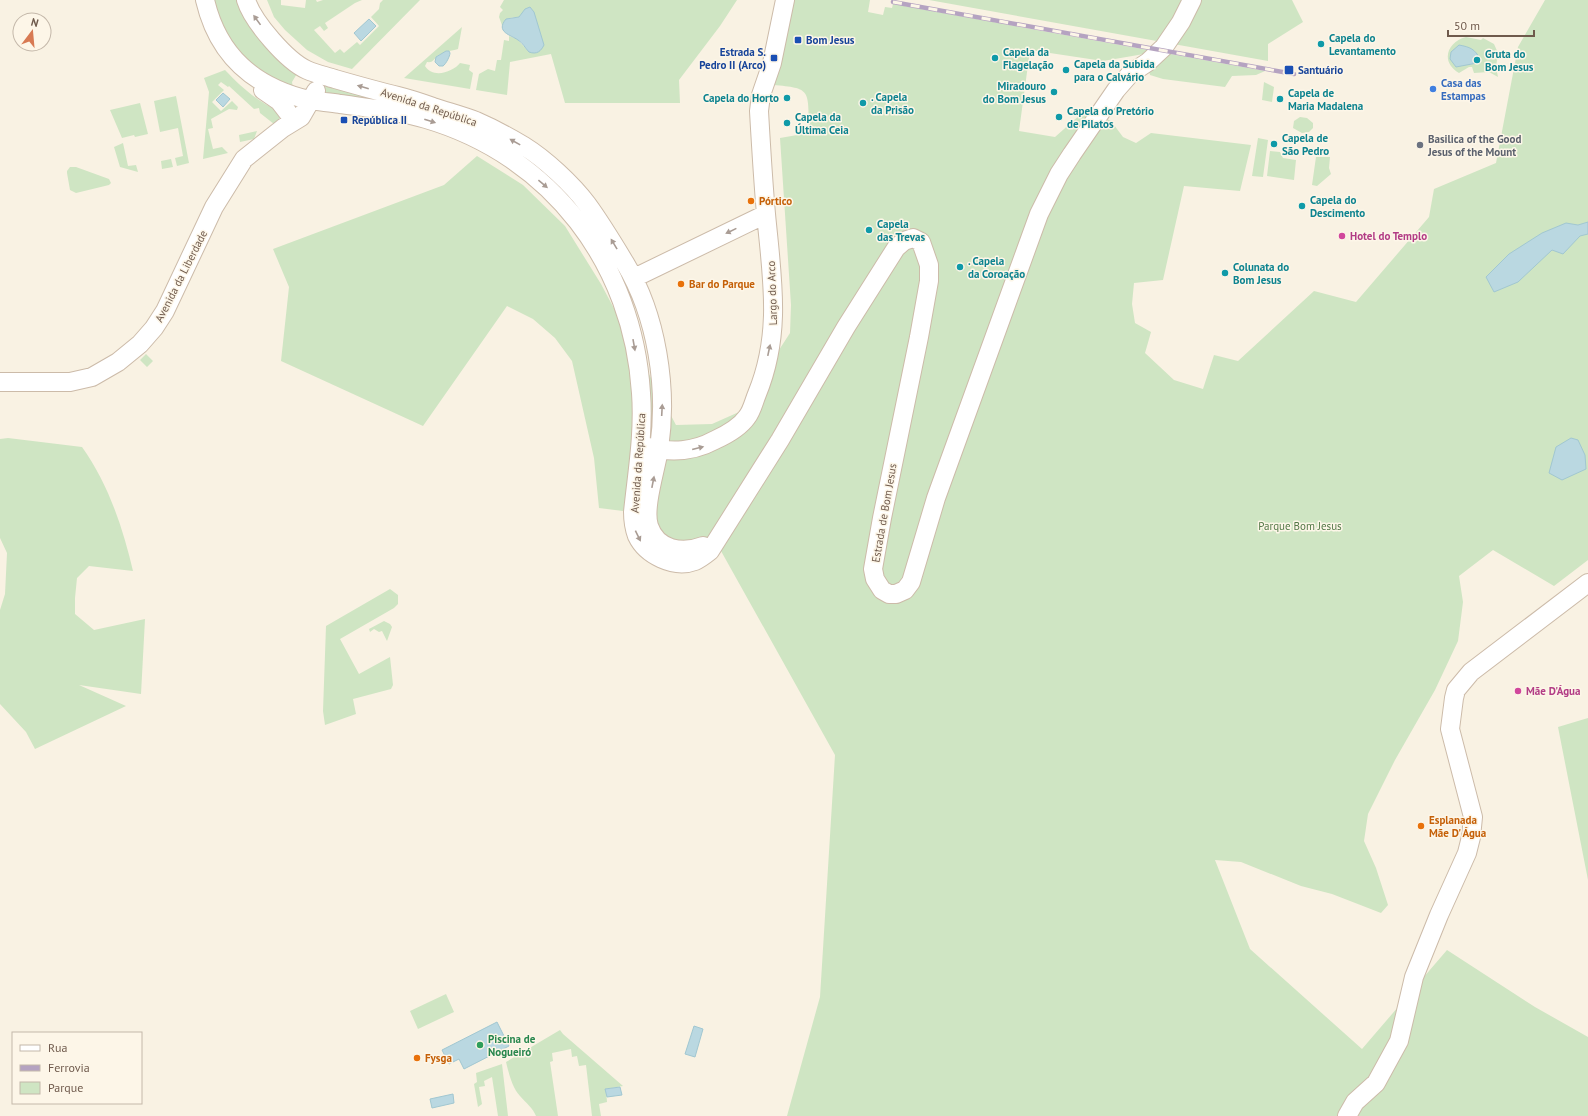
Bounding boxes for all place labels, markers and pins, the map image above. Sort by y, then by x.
place label: Capela do Levantamento [1329,31,1396,58]
place label: Bom Jesus [806,33,855,47]
marker: Bom Jesus [793,35,803,45]
marker: Capela do Levantamento [1316,39,1326,49]
place label: Estrada S. Pedro II (Arco) [699,45,766,72]
place label: Capela da Flagelação [1003,45,1054,72]
place label: Gruta do Bom Jesus [1485,47,1534,74]
marker: Estrada S. Pedro II (Arco) [769,53,779,63]
marker: Capela da Flagelação [990,53,1000,63]
marker: Gruta do Bom Jesus [1472,55,1482,65]
place label: Capela da Subida para o Calvário [1074,57,1155,84]
place label: Santuário [1298,63,1343,77]
marker: Santuário [1283,64,1295,76]
marker: Capela da Subida para o Calvário [1061,65,1071,75]
place label: Casa das Estampas [1441,76,1486,103]
place label: Miradouro do Bom Jesus [983,79,1046,106]
marker: Casa das Estampas [1428,84,1438,94]
place label: Capela de Maria Madalena [1288,86,1363,113]
marker: Miradouro do Bom Jesus [1049,87,1059,97]
place label: . Capela da Prisão [871,90,914,117]
place label: Capela do Horto [703,91,779,105]
marker: Capela do Horto [782,93,792,103]
marker: Capela de Maria Madalena [1275,94,1285,104]
marker: . Capela da Prisão [858,98,868,108]
place label: Capela do Pretório de Pilatos [1067,104,1154,131]
place label: Capela da Última Ceia [795,110,849,137]
marker: Capela do Pretório de Pilatos [1054,112,1064,122]
place label: República II [352,113,407,127]
marker: República II [339,115,349,125]
marker: Capela da Última Ceia [782,118,792,128]
place label: Capela de São Pedro [1282,131,1329,158]
place label: Basilica of the Good Jesus of the Mount [1427,132,1521,159]
marker: Capela de São Pedro [1269,139,1279,149]
marker: Basilica of the Good Jesus of the Mount [1415,140,1425,150]
place label: Capela do Descimento [1310,193,1365,220]
place label: Pórtico [759,194,792,208]
marker: Pórtico [746,196,756,206]
marker: Capela do Descimento [1297,201,1307,211]
place label: Capela das Trevas [877,217,926,244]
marker: Capela das Trevas [864,225,874,235]
place label: Hotel do Templo [1350,229,1427,243]
marker: Hotel do Templo [1337,231,1347,241]
place label: . Capela da Coroação [968,254,1025,281]
place label: Colunata do Bom Jesus [1233,260,1289,287]
marker: . Capela da Coroação [955,262,965,272]
marker: Colunata do Bom Jesus [1220,268,1230,278]
place label: Bar do Parque [689,277,755,291]
marker: Bar do Parque [676,279,686,289]
place label: Mãe D'Água [1526,684,1580,698]
marker: Mãe D'Água [1513,686,1523,696]
place label: Esplanada Mãe D' Água [1429,813,1486,840]
marker: Esplanada Mãe D' Água [1416,821,1426,831]
place label: Piscina de Nogueiró [488,1032,536,1059]
marker: Piscina de Nogueiró [475,1040,485,1050]
place label: Fysga [425,1051,452,1065]
marker: Fysga [412,1053,422,1063]

